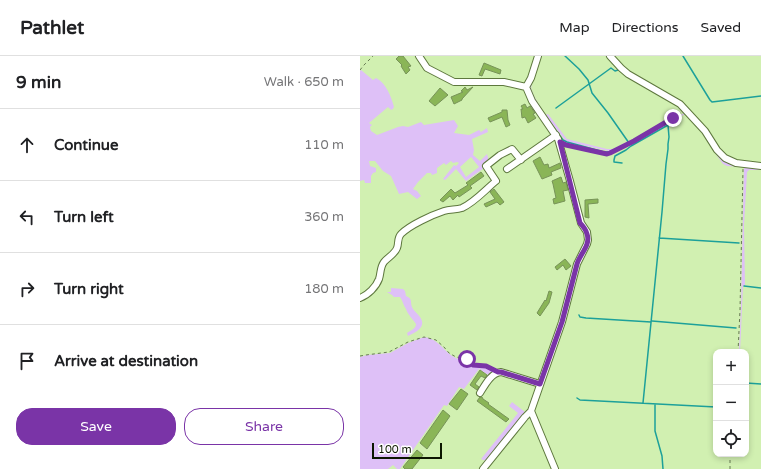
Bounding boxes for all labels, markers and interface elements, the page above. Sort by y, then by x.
text: Pathlet [20,17,84,39]
text: Map [559,19,590,36]
text: Directions [612,19,679,36]
text: Saved [701,19,741,36]
text: 9 min [16,72,61,93]
text: Walk · 650 m [264,74,344,90]
route end [664,109,682,127]
icon: ahead [16,134,38,156]
text: Continue [54,136,118,154]
text: 110 m [304,137,344,153]
icon: left [16,206,38,228]
text: Turn left [54,208,114,226]
text: 360 m [304,209,344,225]
icon: right [16,278,38,300]
text: Turn right [54,280,124,298]
text: 180 m [304,281,344,297]
map controls [713,349,749,457]
button: + [713,349,749,385]
icon: arrive [16,350,38,372]
route start [458,350,476,368]
text: Arrive at destination [54,352,198,370]
button: − [713,385,749,421]
button: Save [16,408,176,445]
button: Share [184,408,344,445]
button: locate [713,421,749,457]
scale bar [372,441,442,460]
text: 100 m [378,443,412,456]

